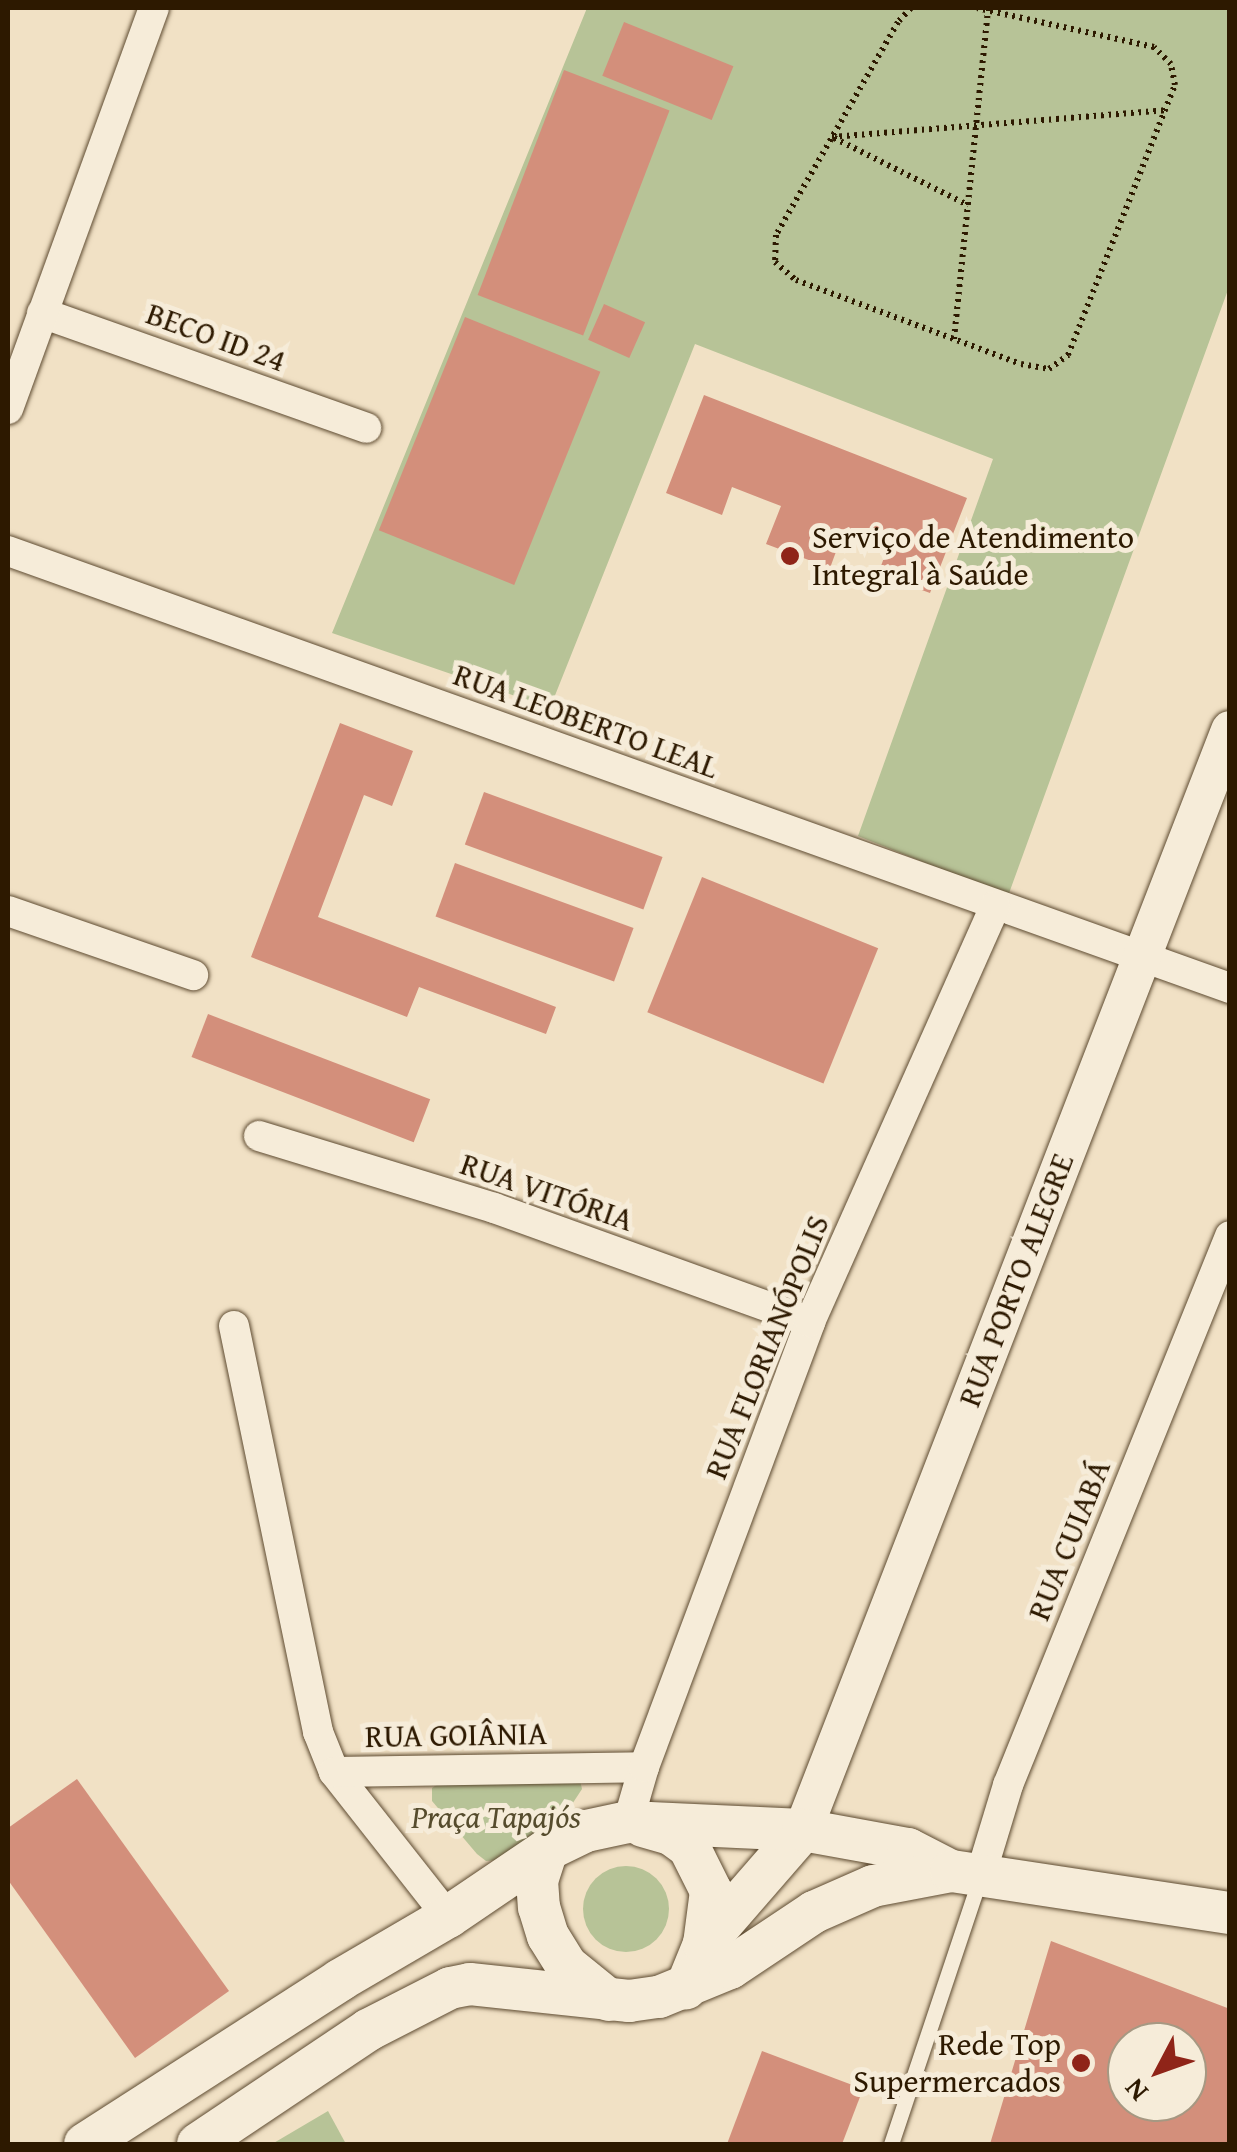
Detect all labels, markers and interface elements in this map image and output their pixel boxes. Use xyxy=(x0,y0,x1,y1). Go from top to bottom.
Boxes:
street label: BECO ID 24 xyxy=(141,294,291,380)
place label: Serviço de Atendimento Integral à Saúde xyxy=(812,519,1134,594)
marker: Serviço de Atendimento Integral à Saúde xyxy=(777,543,803,569)
street label: RUA LEOBERTO LEAL xyxy=(448,655,724,787)
street label: RUA VITÓRIA xyxy=(456,1145,638,1239)
street label: RUA PORTO ALEGRE xyxy=(950,1148,1082,1412)
street label: RUA FLORIANÓPOLIS xyxy=(697,1210,837,1484)
street label: RUA CUIABÁ xyxy=(1019,1454,1119,1626)
street label: RUA GOIÂNIA xyxy=(365,1714,547,1756)
park label: Praça Tapajós xyxy=(411,1798,581,1836)
north arrow xyxy=(1107,2022,1207,2122)
place label: Rede Top Supermercados xyxy=(853,2026,1061,2101)
marker: Rede Top Supermercados xyxy=(1070,2052,1092,2074)
text: N xyxy=(1114,2070,1157,2111)

